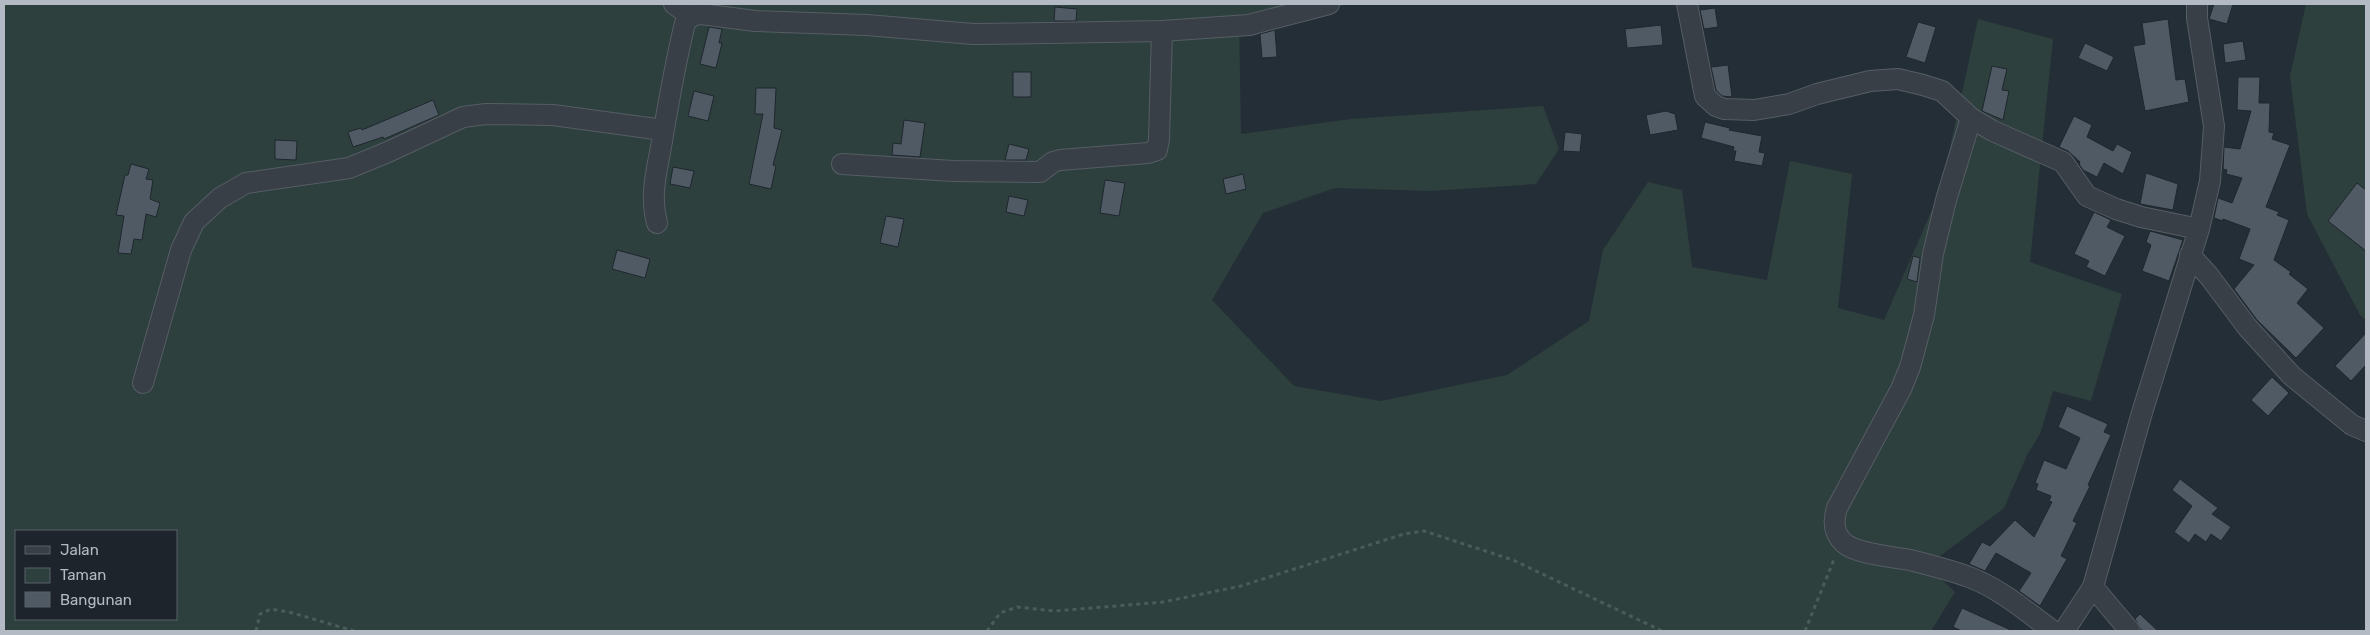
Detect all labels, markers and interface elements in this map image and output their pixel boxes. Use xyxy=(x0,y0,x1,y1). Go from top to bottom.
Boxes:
legend xyxy=(15,530,178,620)
text: Jalan xyxy=(60,541,99,559)
text: Taman xyxy=(60,566,106,584)
text: Bangunan xyxy=(60,591,132,609)

